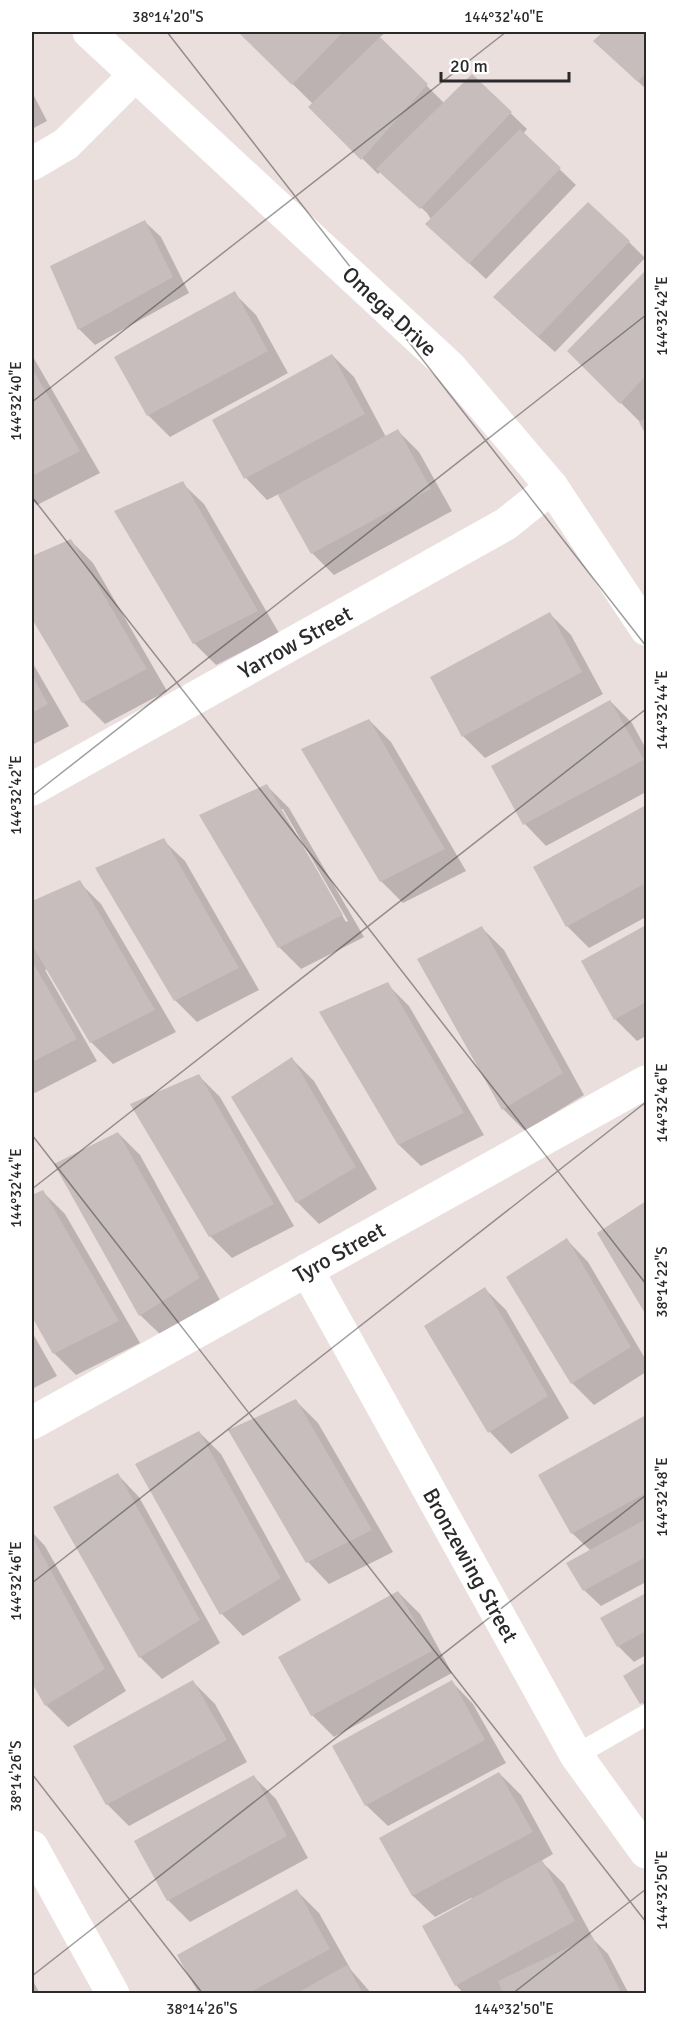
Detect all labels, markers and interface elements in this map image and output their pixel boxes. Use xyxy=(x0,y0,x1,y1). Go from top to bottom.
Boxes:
text: 38°14'20"S xyxy=(132,8,204,26)
text: 144°32'40"E xyxy=(464,8,544,26)
scale bar xyxy=(441,45,568,83)
text: 20 m xyxy=(450,55,488,77)
street label: Omega Drive xyxy=(337,261,443,362)
text: 144°32'42"E xyxy=(653,276,671,356)
text: 144°32'40"E xyxy=(7,361,25,441)
street label: Yarrow Street xyxy=(233,600,357,685)
text: 144°32'44"E xyxy=(653,670,671,750)
text: 144°32'42"E xyxy=(7,755,25,835)
text: 144°32'46"E xyxy=(653,1063,671,1143)
text: 144°32'44"E xyxy=(7,1148,25,1228)
street label: Tyro Street xyxy=(289,1216,390,1289)
text: 38°14'22"S xyxy=(653,1246,671,1318)
text: 144°32'48"E xyxy=(653,1457,671,1537)
street label: Bronzewing Street xyxy=(417,1483,524,1647)
text: 144°32'46"E xyxy=(7,1541,25,1621)
text: 38°14'26"S xyxy=(7,1740,25,1812)
text: 144°32'50"E xyxy=(653,1850,671,1930)
text: 38°14'26"S xyxy=(166,2000,238,2018)
text: 144°32'50"E xyxy=(474,2000,554,2018)

